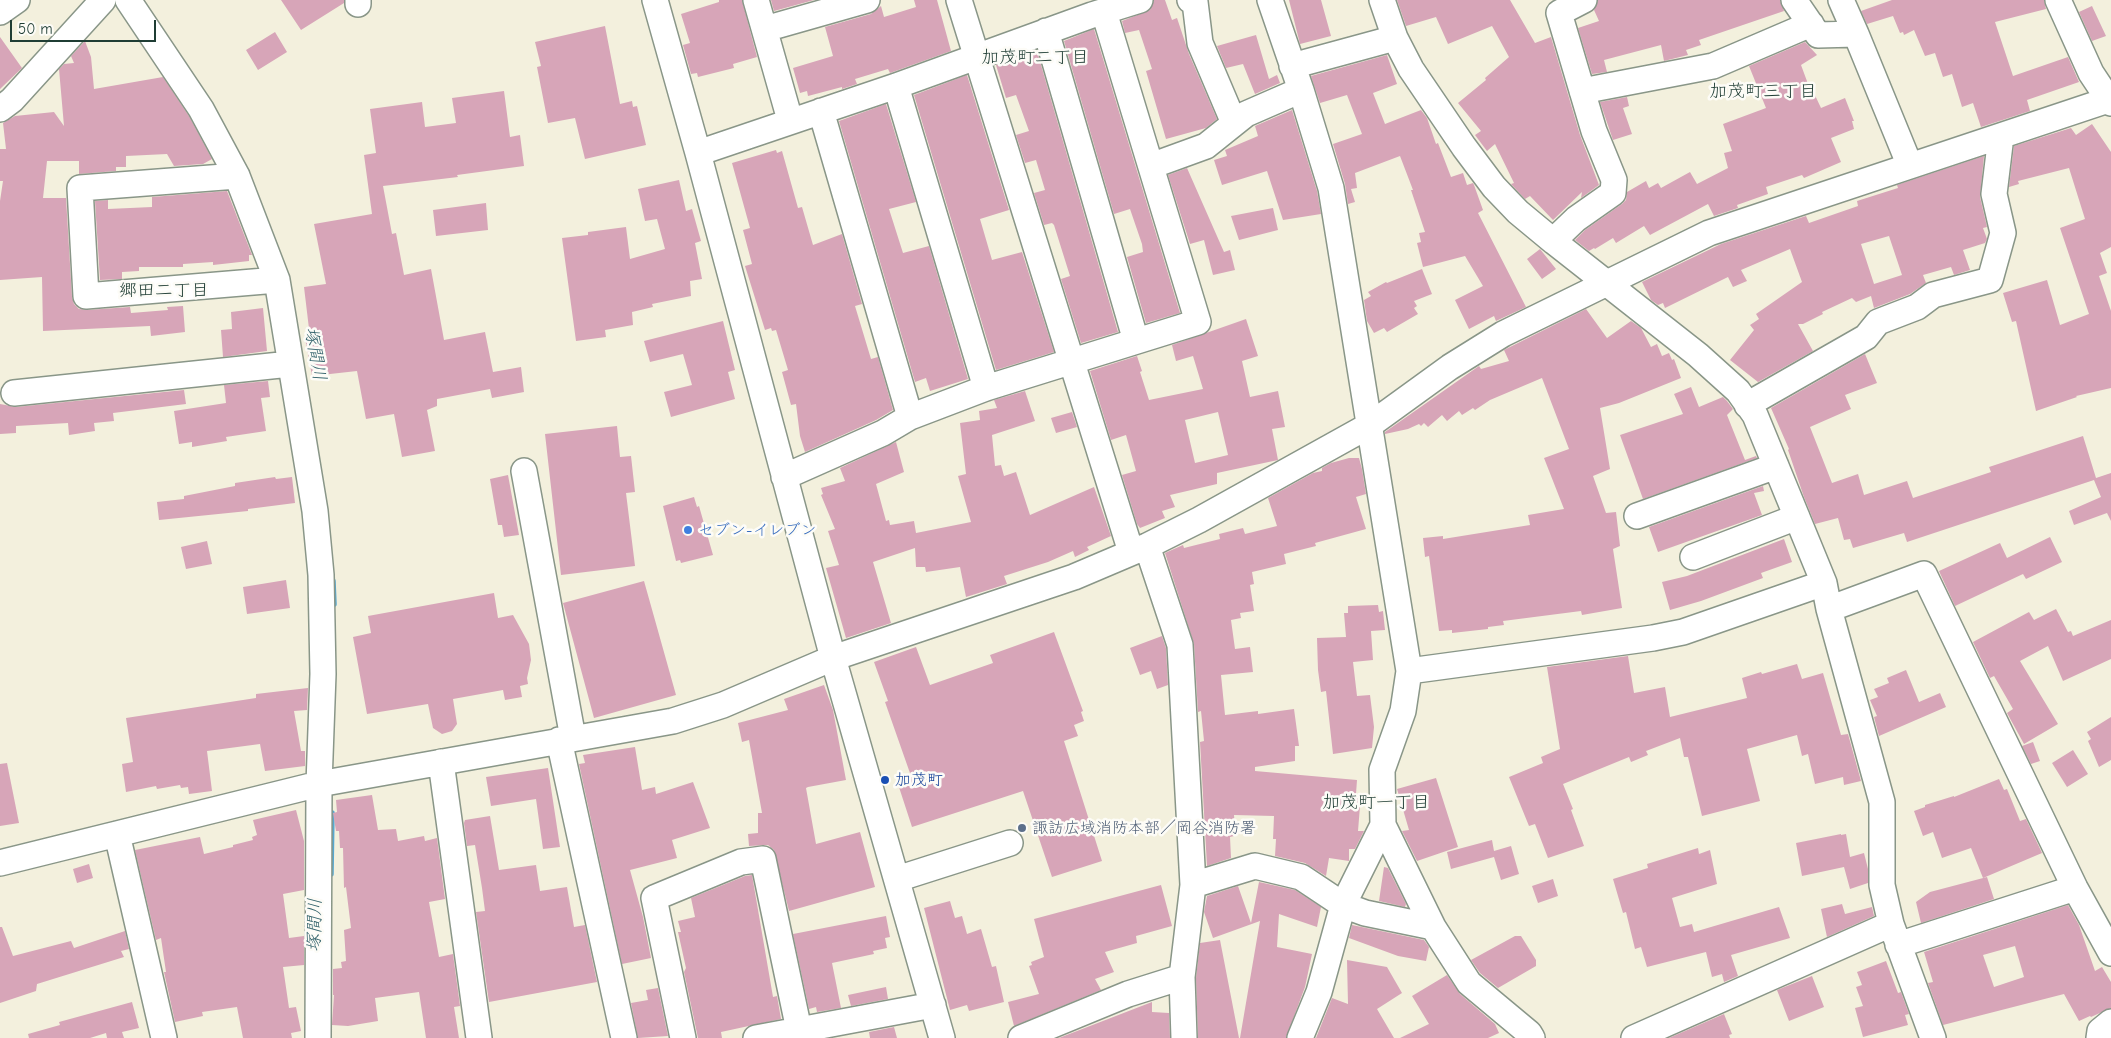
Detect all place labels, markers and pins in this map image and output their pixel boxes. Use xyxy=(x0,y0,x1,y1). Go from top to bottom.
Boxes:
place label: セブン-イレブン xyxy=(698,520,816,540)
marker: セブン-イレブン xyxy=(682,524,694,536)
place label: 加茂町 xyxy=(895,770,943,790)
marker: 加茂町 xyxy=(879,774,891,786)
place label: 諏訪広域消防本部／岡谷消防署 xyxy=(1032,818,1256,838)
marker: 諏訪広域消防本部／岡谷消防署 xyxy=(1016,822,1028,834)

